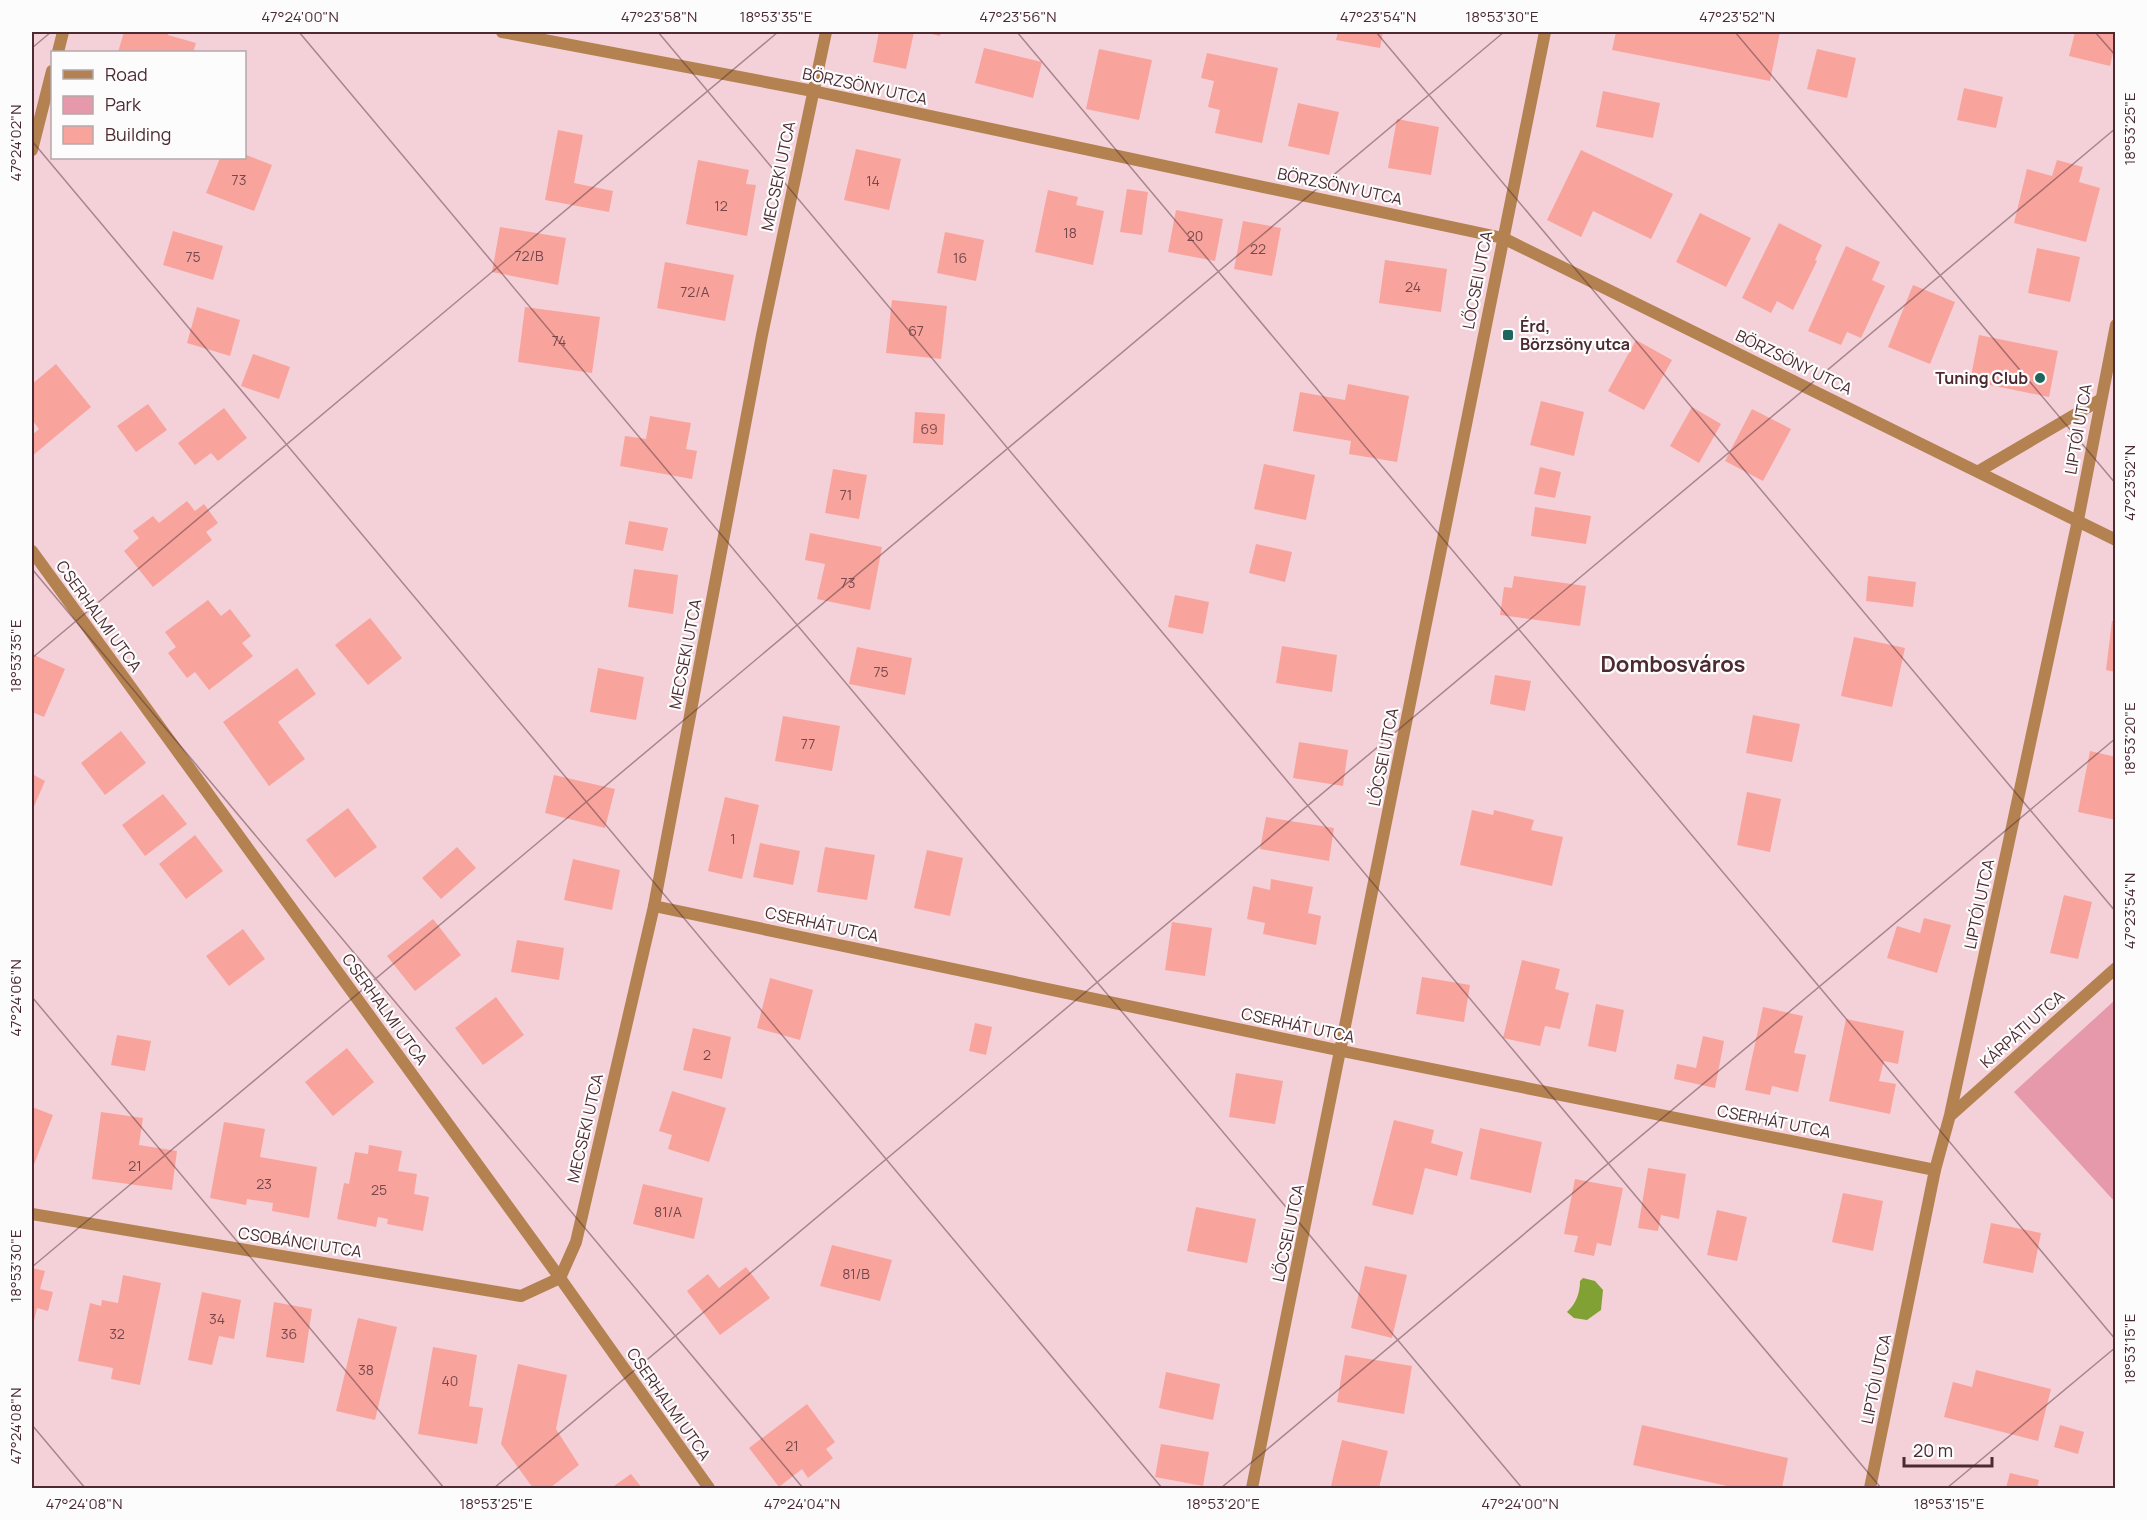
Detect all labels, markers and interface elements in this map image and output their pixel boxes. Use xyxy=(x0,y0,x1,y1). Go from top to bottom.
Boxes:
text: 47°24'00"N xyxy=(261,6,339,27)
text: 47°23'58"N xyxy=(621,6,697,27)
text: 18°53'35"E xyxy=(740,6,812,27)
text: 47°23'56"N xyxy=(979,6,1057,27)
text: 47°23'54"N xyxy=(1340,6,1416,27)
text: 18°53'30"E xyxy=(1465,6,1539,27)
text: 47°23'52"N xyxy=(1699,6,1775,27)
legend xyxy=(51,51,246,159)
text: Road xyxy=(105,62,148,86)
street label: BÖRZSÖNY UTCA xyxy=(801,62,929,110)
text: Park xyxy=(105,92,142,116)
text: 18°53'25"E xyxy=(2119,92,2140,166)
text: 47°24'02"N xyxy=(5,105,26,181)
street label: MECSEKI UTCA xyxy=(756,119,800,233)
text: Building xyxy=(105,122,171,146)
street label: BÖRZSÖNY UTCA xyxy=(1276,162,1404,210)
house number: 73 xyxy=(232,170,246,189)
house number: 14 xyxy=(866,171,880,190)
house number: 12 xyxy=(714,196,728,215)
house number: 18 xyxy=(1063,223,1077,242)
house number: 20 xyxy=(1187,226,1203,245)
street label: LŐCSEI UTCA xyxy=(1457,229,1497,331)
house number: 22 xyxy=(1250,239,1266,258)
house number: 72/B xyxy=(514,246,544,265)
house number: 75 xyxy=(185,247,201,266)
house number: 16 xyxy=(953,248,967,267)
house number: 24 xyxy=(1405,277,1421,296)
house number: 72/A xyxy=(680,282,710,301)
place label: Érd, Börzsöny utca xyxy=(1520,315,1630,355)
house number: 67 xyxy=(908,321,924,340)
street label: BÖRZSÖNY UTCA xyxy=(1732,324,1856,400)
marker: Érd, Börzsöny utca xyxy=(1501,328,1515,342)
house number: 74 xyxy=(552,331,566,350)
place label: Tuning Club xyxy=(1935,367,2028,389)
marker: Tuning Club xyxy=(2033,371,2047,385)
street label: LIPTÓI UTCA xyxy=(2059,382,2097,476)
house number: 69 xyxy=(920,419,938,438)
text: 47°23'52"N xyxy=(2119,445,2140,521)
house number: 71 xyxy=(840,485,852,504)
street label: CSERHALMI UTCA xyxy=(51,556,147,676)
house number: 73 xyxy=(841,573,855,592)
street label: MECSEKI UTCA xyxy=(664,597,706,711)
text: 18°53'35"E xyxy=(5,620,26,692)
district label: Dombosváros xyxy=(1600,649,1746,679)
house number: 75 xyxy=(873,662,889,681)
text: 18°53'20"E xyxy=(2119,702,2140,776)
street label: LŐCSEI UTCA xyxy=(1363,706,1403,808)
house number: 77 xyxy=(801,734,815,753)
house number: 1 xyxy=(730,829,736,848)
street label: LIPTÓI UTCA xyxy=(1959,857,1999,951)
text: 47°23'54"N xyxy=(2119,873,2140,949)
street label: CSERHÁT UTCA xyxy=(763,901,881,947)
street label: CSERHALMI UTCA xyxy=(337,949,433,1069)
text: 47°24'06"N xyxy=(5,959,26,1037)
street label: KÁRPÁTI UTCA xyxy=(1975,985,2069,1073)
street label: CSERHÁT UTCA xyxy=(1239,1002,1357,1048)
house number: 2 xyxy=(703,1045,711,1064)
street label: MECSEKI UTCA xyxy=(562,1071,608,1185)
street label: CSERHÁT UTCA xyxy=(1715,1099,1833,1143)
house number: 21 xyxy=(128,1156,142,1175)
house number: 23 xyxy=(256,1174,272,1193)
house number: 25 xyxy=(371,1180,387,1199)
street label: LŐCSEI UTCA xyxy=(1267,1182,1309,1284)
house number: 81/A xyxy=(654,1202,682,1221)
street label: CSOBÁNCI UTCA xyxy=(237,1221,363,1263)
text: 18°53'30"E xyxy=(5,1229,26,1303)
house number: 81/B xyxy=(842,1264,870,1283)
house number: 34 xyxy=(209,1309,225,1328)
text: 18°53'15"E xyxy=(2119,1314,2140,1384)
house number: 32 xyxy=(109,1324,125,1343)
house number: 36 xyxy=(281,1324,297,1343)
street label: LIPTÓI UTCA xyxy=(1856,1332,1896,1426)
street label: CSERHALMI UTCA xyxy=(622,1343,716,1465)
house number: 38 xyxy=(358,1360,374,1379)
house number: 40 xyxy=(442,1371,458,1390)
text: 47°24'08"N xyxy=(5,1388,26,1464)
scale bar xyxy=(1904,1430,1992,1468)
house number: 21 xyxy=(785,1436,799,1455)
text: 20 m xyxy=(1913,1438,1953,1462)
text: 47°24'08"N xyxy=(46,1493,122,1514)
text: 18°53'25"E xyxy=(459,1493,533,1514)
text: 47°24'04"N xyxy=(764,1493,840,1514)
text: 18°53'20"E xyxy=(1186,1493,1260,1514)
text: 47°24'00"N xyxy=(1481,1493,1559,1514)
text: 18°53'15"E xyxy=(1914,1493,1984,1514)

